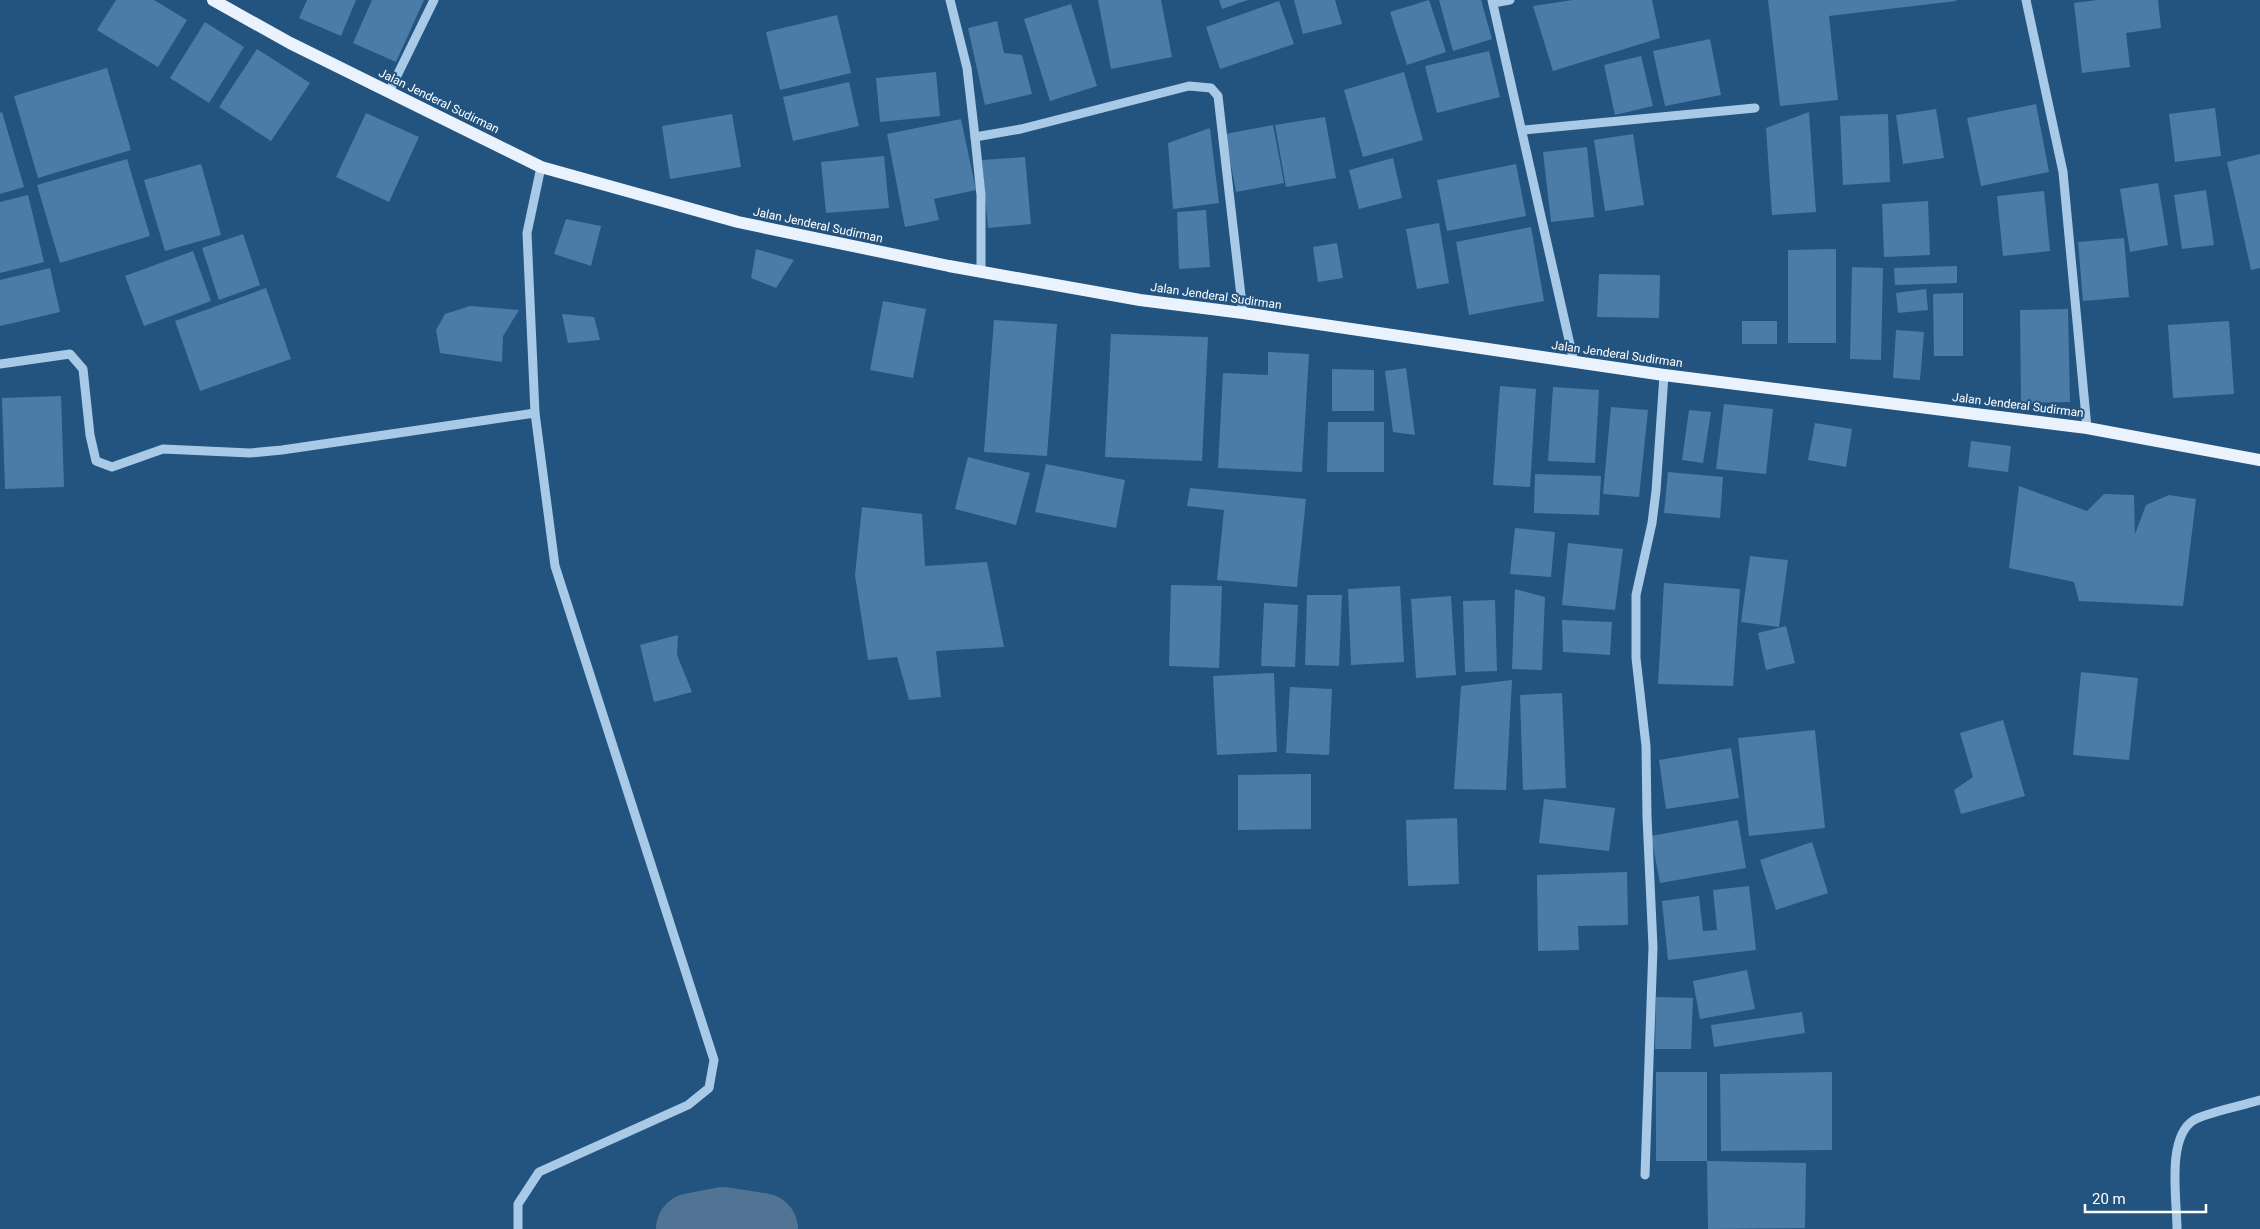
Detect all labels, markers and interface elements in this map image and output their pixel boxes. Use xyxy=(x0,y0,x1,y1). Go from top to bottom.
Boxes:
street label: Jalan Jenderal Sudirman xyxy=(376,66,502,136)
street label: Jalan Jenderal Sudirman xyxy=(752,204,884,246)
street label: Jalan Jenderal Sudirman xyxy=(1149,280,1283,312)
street label: Jalan Jenderal Sudirman xyxy=(1550,338,1684,370)
street label: Jalan Jenderal Sudirman xyxy=(1951,390,2085,420)
scale bar xyxy=(2085,1182,2206,1214)
text: 20 m xyxy=(2092,1190,2126,1208)

